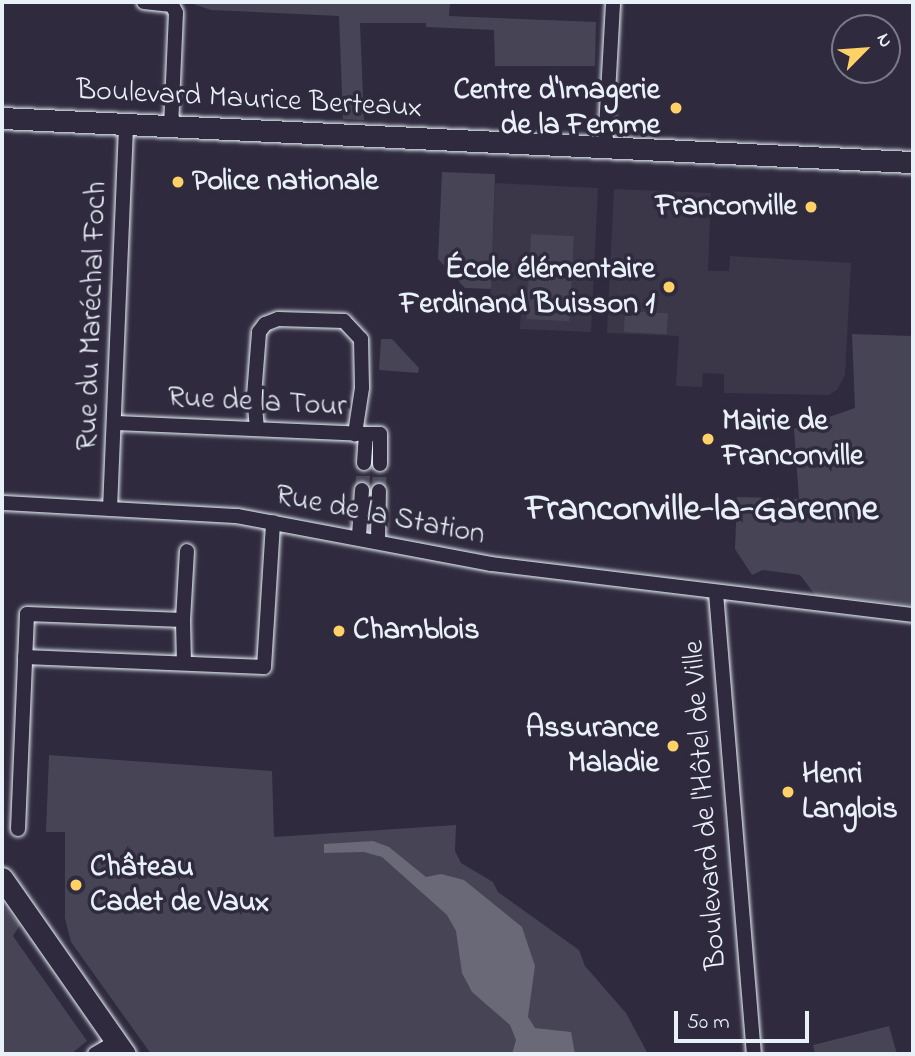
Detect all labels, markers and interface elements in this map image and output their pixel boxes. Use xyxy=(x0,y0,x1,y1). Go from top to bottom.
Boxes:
north arrow xyxy=(831,14,901,84)
text: N xyxy=(869,29,899,52)
street label: Boulevard Maurice Berteaux xyxy=(75,73,423,127)
place label: Centre d'Imagerie de la Femme xyxy=(453,73,660,144)
marker: Centre d'Imagerie de la Femme xyxy=(666,98,686,118)
place label: Police nationale xyxy=(192,164,379,200)
marker: Police nationale xyxy=(170,174,186,190)
street label: Rue du Maréchal Foch xyxy=(70,181,116,451)
place label: Franconville xyxy=(655,189,797,225)
marker: Franconville xyxy=(803,199,819,215)
place label: École élémentaire Ferdinand Buisson 1 xyxy=(400,252,655,322)
marker: École élémentaire Ferdinand Buisson 1 xyxy=(661,279,677,295)
street label: Rue de la Tour xyxy=(167,380,347,426)
place label: Mairie de Franconville xyxy=(722,404,864,474)
marker: Mairie de Franconville xyxy=(700,431,716,447)
street label: Rue de la Station xyxy=(272,478,488,554)
district label: Franconville-la-Garenne xyxy=(526,488,878,532)
place label: Chamblois xyxy=(353,613,479,649)
marker: Chamblois xyxy=(331,623,347,639)
street label: Boulevard de l'Hôtel de Ville xyxy=(677,639,735,971)
place label: Assurance Maladie xyxy=(526,711,659,782)
marker: Assurance Maladie xyxy=(665,738,681,754)
place label: Henri Langlois xyxy=(802,757,898,828)
marker: Henri Langlois xyxy=(780,784,796,800)
place label: Château Cadet de Vaux xyxy=(90,850,269,920)
marker: Château Cadet de Vaux xyxy=(68,877,84,893)
scale bar xyxy=(677,996,812,1040)
text: 50 m xyxy=(687,1008,730,1038)

